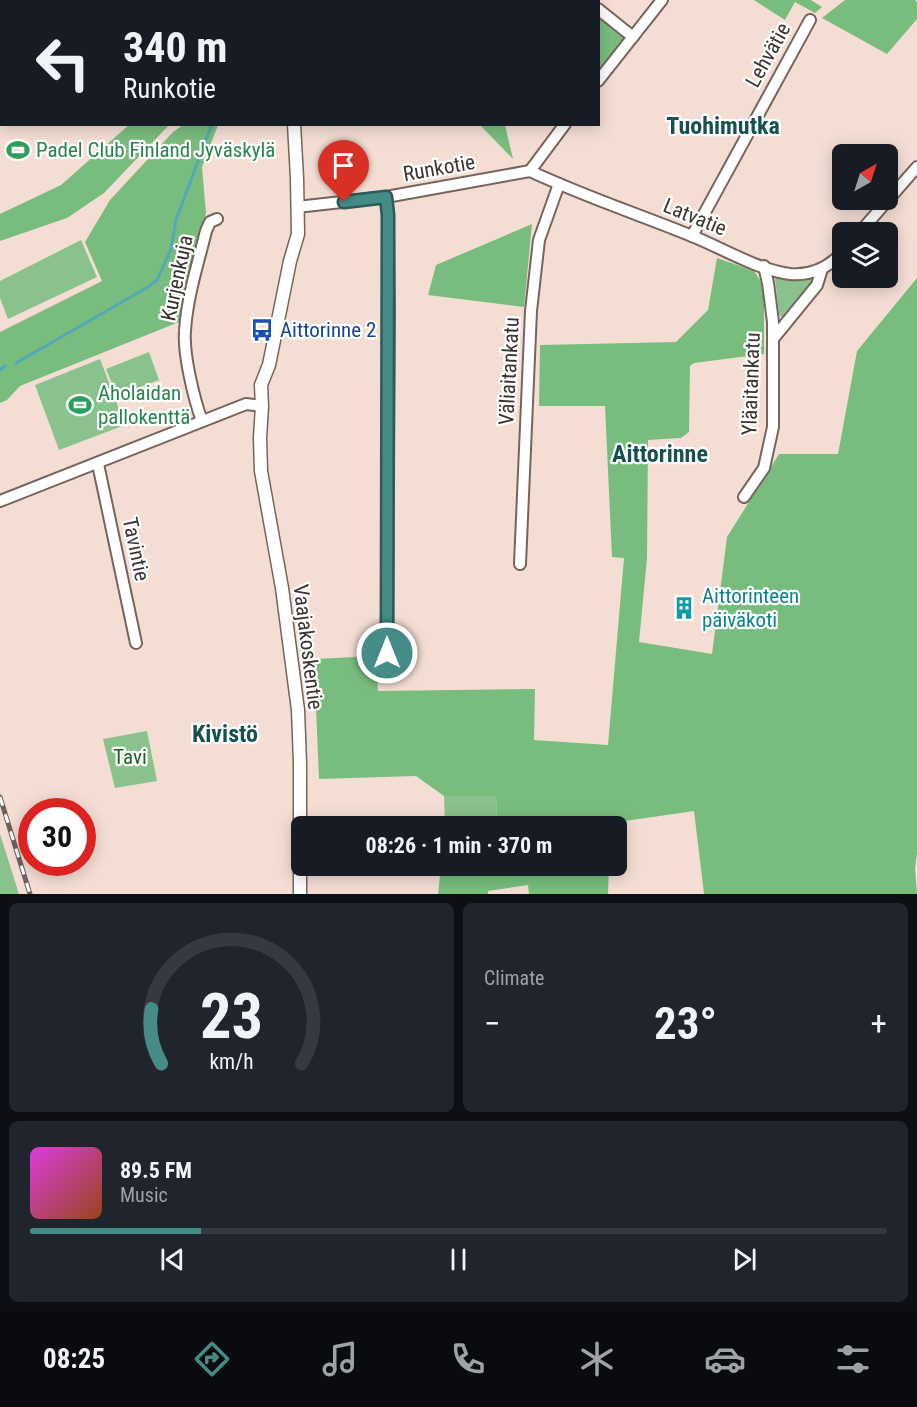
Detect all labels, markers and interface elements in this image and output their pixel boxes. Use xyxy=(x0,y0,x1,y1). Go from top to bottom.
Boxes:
street label: Lehvätie xyxy=(741,19,795,91)
text: 340 m xyxy=(123,23,228,72)
icon: left xyxy=(24,24,102,102)
text: Runkotie xyxy=(123,73,216,105)
district label: Tuohimutka xyxy=(666,112,780,140)
sports icon: Padel Club Finland Jyväskylä xyxy=(5,137,31,163)
place label: Padel Club Finland Jyväskylä xyxy=(36,138,275,162)
pin xyxy=(318,140,369,202)
north arrow xyxy=(832,144,898,210)
map controls xyxy=(832,144,898,288)
icon: arrive xyxy=(327,149,360,182)
street label: Runkotie xyxy=(401,150,477,186)
street label: Latvatie xyxy=(660,194,730,241)
button: layers xyxy=(832,222,898,288)
street label: Kurjenkuja xyxy=(156,233,198,323)
street label: Väliaitankatu xyxy=(494,316,524,426)
bus stop icon: Aittorinne 2 xyxy=(249,317,275,343)
place label: Aittorinne 2 xyxy=(280,318,376,342)
street label: Yläaitankatu xyxy=(737,332,765,436)
place label: Aholaidan pallokenttä xyxy=(98,381,190,429)
sports icon: Aholaidan pallokenttä xyxy=(67,392,93,418)
district label: Aittorinne xyxy=(612,440,708,468)
street label: Tavintie xyxy=(118,515,154,583)
street label: Vaajakoskentie xyxy=(288,583,328,711)
place label: Aittorinteen päiväkoti xyxy=(702,584,799,632)
building icon: Aittorinteen päiväkoti xyxy=(671,595,697,621)
position arrow xyxy=(355,621,419,685)
district label: Kivistö xyxy=(192,720,258,748)
park label: Tavi xyxy=(113,745,147,769)
speed limit sign: 30 xyxy=(18,798,96,876)
text: 08:26 · 1 min · 370 m xyxy=(366,833,552,858)
text: Climate xyxy=(484,966,544,990)
text: 23 xyxy=(200,980,263,1053)
text: 23° xyxy=(654,997,717,1050)
text: − xyxy=(484,1004,501,1043)
text: + xyxy=(871,1004,887,1043)
text: km/h xyxy=(209,1050,254,1075)
text: 89.5 FM xyxy=(120,1158,192,1183)
text: Music xyxy=(120,1183,168,1207)
icon: previous xyxy=(156,1243,189,1276)
icon: pause xyxy=(442,1243,475,1276)
icon: next xyxy=(728,1243,761,1276)
icon: directions xyxy=(191,1338,233,1380)
icon: music xyxy=(319,1338,361,1380)
icon: phone xyxy=(447,1338,489,1380)
icon: climate xyxy=(576,1338,618,1380)
icon: car xyxy=(704,1338,746,1380)
icon: filters xyxy=(832,1338,874,1380)
text: 08:25 xyxy=(43,1343,105,1375)

